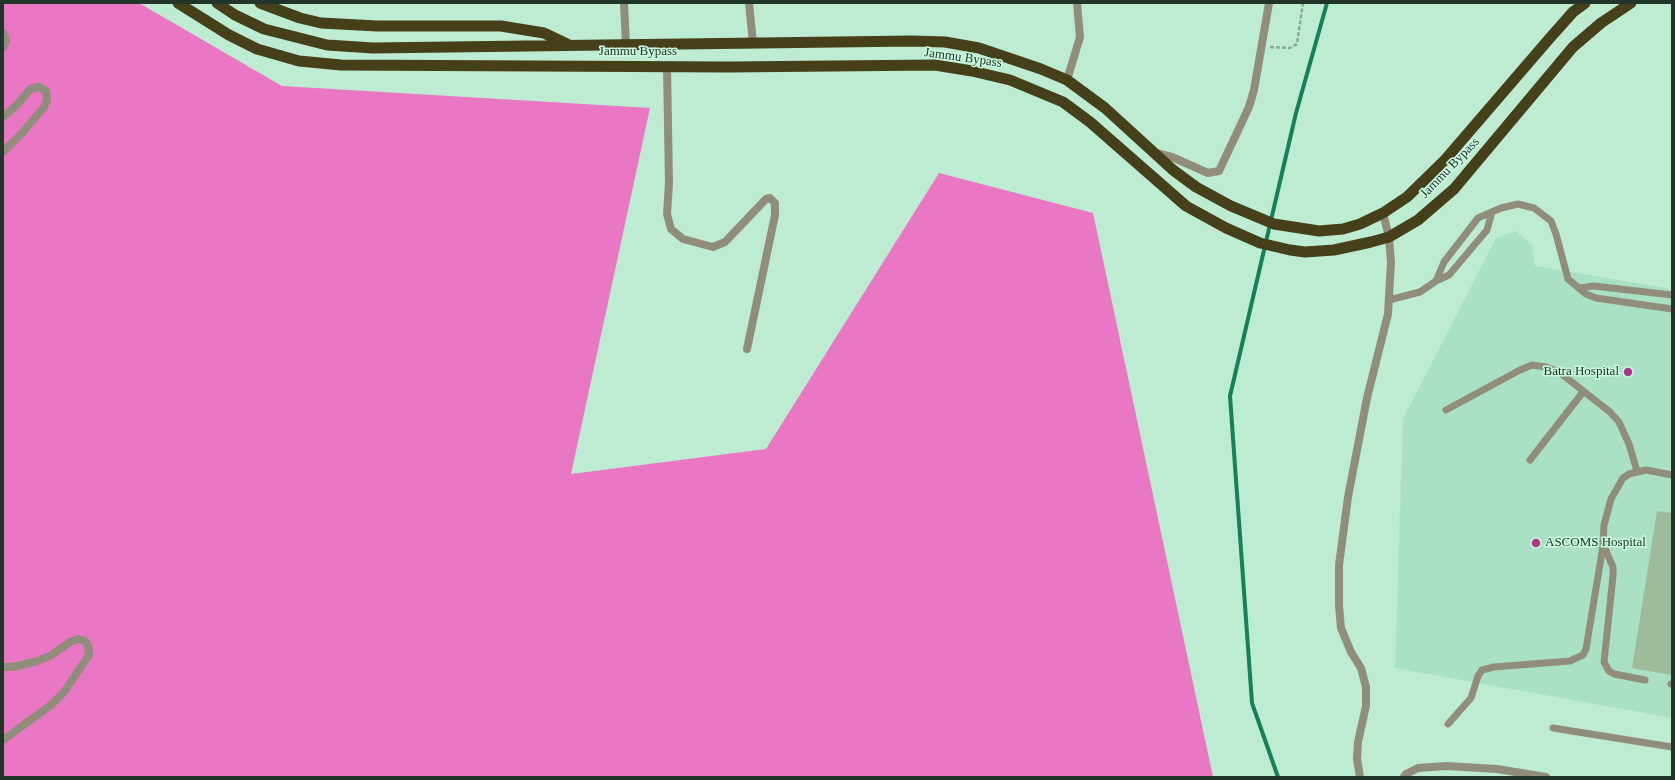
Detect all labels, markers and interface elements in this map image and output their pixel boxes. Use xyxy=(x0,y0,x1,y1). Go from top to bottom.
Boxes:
street label: Jammu Bypass xyxy=(599,44,677,60)
street label: Jammu Bypass xyxy=(923,45,1003,71)
street label: Jammu Bypass xyxy=(1417,134,1483,202)
place label: Batra Hospital xyxy=(1544,364,1619,380)
marker: Batra Hospital xyxy=(1622,366,1634,378)
place label: ASCOMS Hospital xyxy=(1545,535,1646,551)
marker: ASCOMS Hospital xyxy=(1530,537,1542,549)

